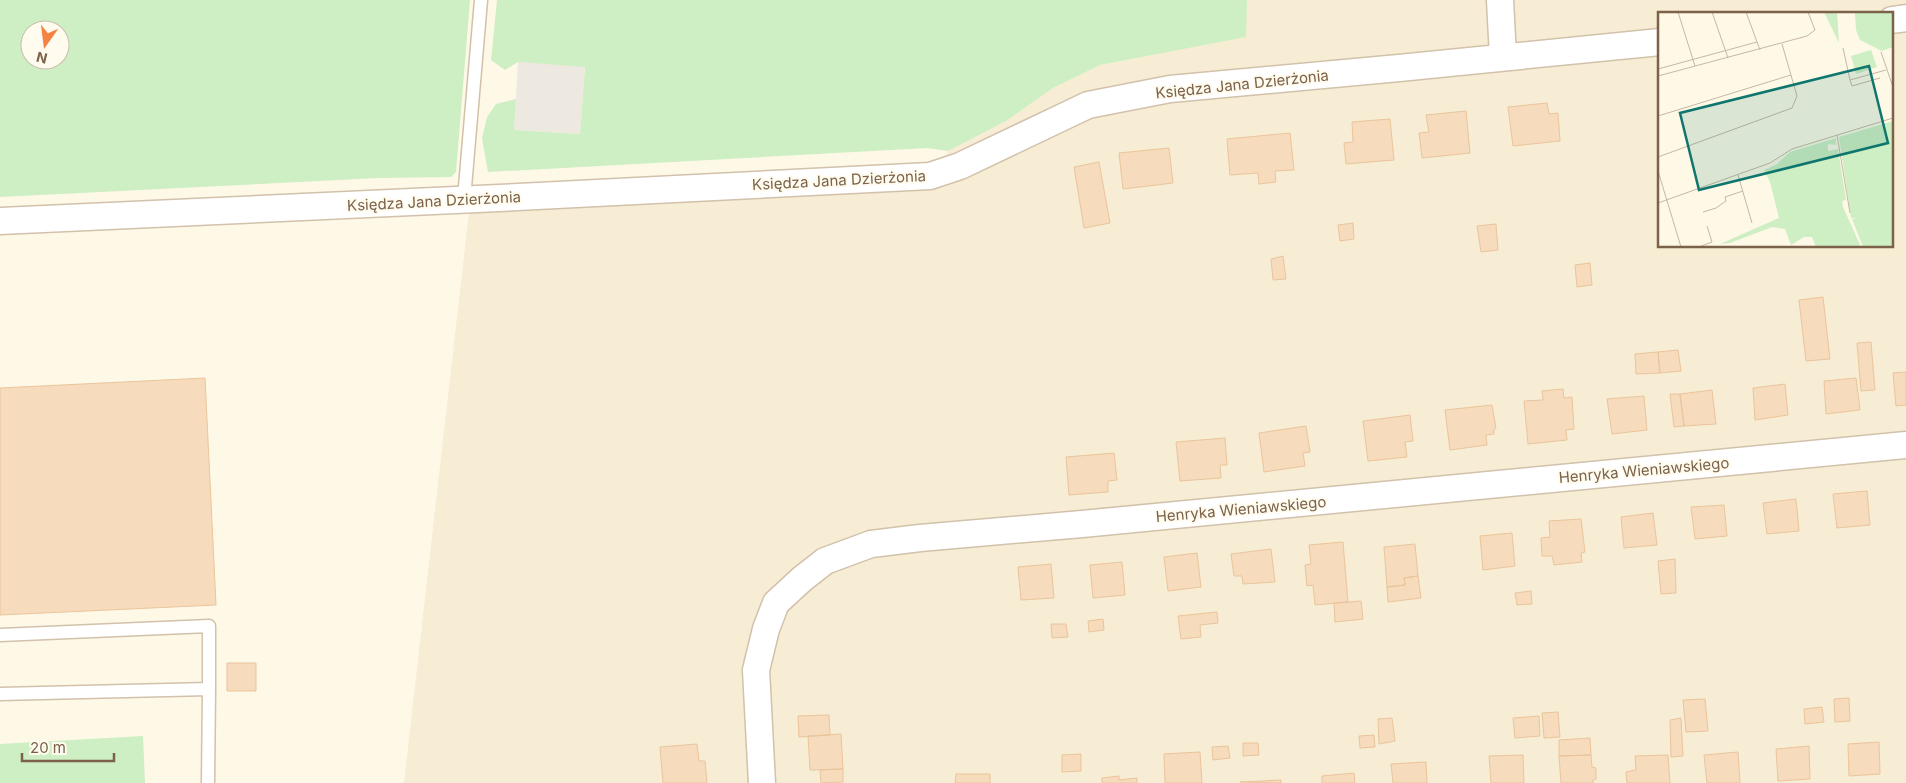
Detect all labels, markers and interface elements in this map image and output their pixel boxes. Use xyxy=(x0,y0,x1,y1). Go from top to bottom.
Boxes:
inset map xyxy=(1658,12,1894,248)
north arrow xyxy=(20,20,70,70)
text: N xyxy=(35,49,49,68)
street label: Księdza Jana Dzierżonia xyxy=(1154,65,1330,103)
street label: Księdza Jana Dzierżonia xyxy=(752,166,926,194)
street label: Księdza Jana Dzierżonia xyxy=(347,187,521,215)
street label: Henryka Wieniawskiego xyxy=(1558,453,1730,487)
street label: Henryka Wieniawskiego xyxy=(1155,492,1327,526)
scale bar xyxy=(22,730,115,762)
text: 20 m xyxy=(30,738,66,757)

